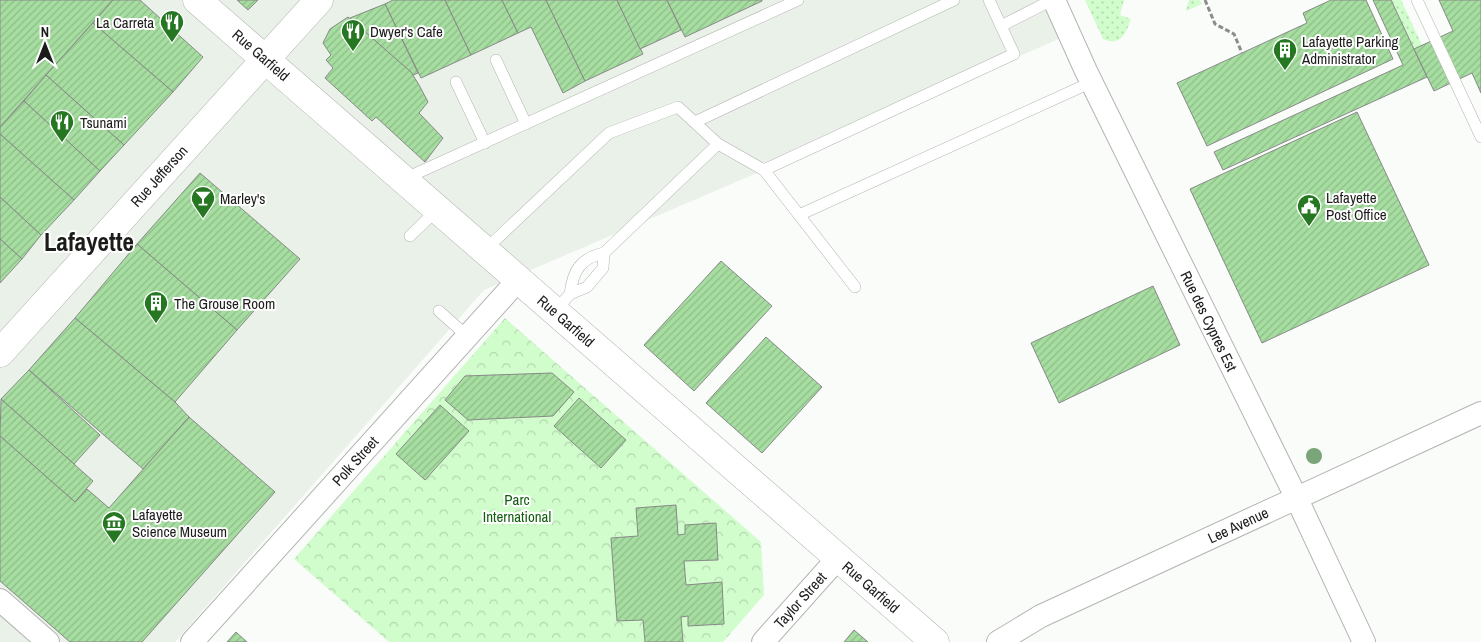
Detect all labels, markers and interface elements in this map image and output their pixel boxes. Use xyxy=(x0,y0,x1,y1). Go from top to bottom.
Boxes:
restaurant icon: La Carreta xyxy=(159,9,185,43)
place label: La Carreta xyxy=(96,12,154,33)
restaurant icon: Dwyer's Cafe xyxy=(340,18,366,52)
north arrow xyxy=(20,20,70,70)
place label: Dwyer's Cafe xyxy=(370,21,443,42)
text: N xyxy=(41,23,49,41)
street label: Rue Garfield xyxy=(228,24,294,86)
place label: Lafayette Parking Administrator xyxy=(1301,31,1399,69)
building icon: Lafayette Parking Administrator xyxy=(1272,37,1298,71)
restaurant icon: Tsunami xyxy=(49,109,75,143)
place label: Tsunami xyxy=(80,112,127,133)
street label: Rue Jefferson xyxy=(126,141,192,211)
bar icon: Marley's xyxy=(190,185,216,219)
place label: Lafayette Post Office xyxy=(1326,187,1387,225)
place label: Marley's xyxy=(220,188,265,209)
public building icon: Lafayette Post Office xyxy=(1296,193,1322,227)
district label: Lafayette xyxy=(44,225,134,259)
street label: Rue des Cypres Est xyxy=(1176,267,1243,375)
building icon: The Grouse Room xyxy=(143,290,169,324)
street label: Rue Garfield xyxy=(533,290,599,352)
place label: The Grouse Room xyxy=(174,293,275,314)
street label: Polk Street xyxy=(327,431,383,490)
park label: Parc International xyxy=(483,489,551,527)
street label: Lee Avenue xyxy=(1204,502,1272,548)
place label: Lafayette Science Museum xyxy=(132,504,227,542)
museum icon: Lafayette Science Museum xyxy=(101,510,127,544)
street label: Rue Garfield xyxy=(838,556,904,618)
street label: Taylor Street xyxy=(769,567,831,633)

